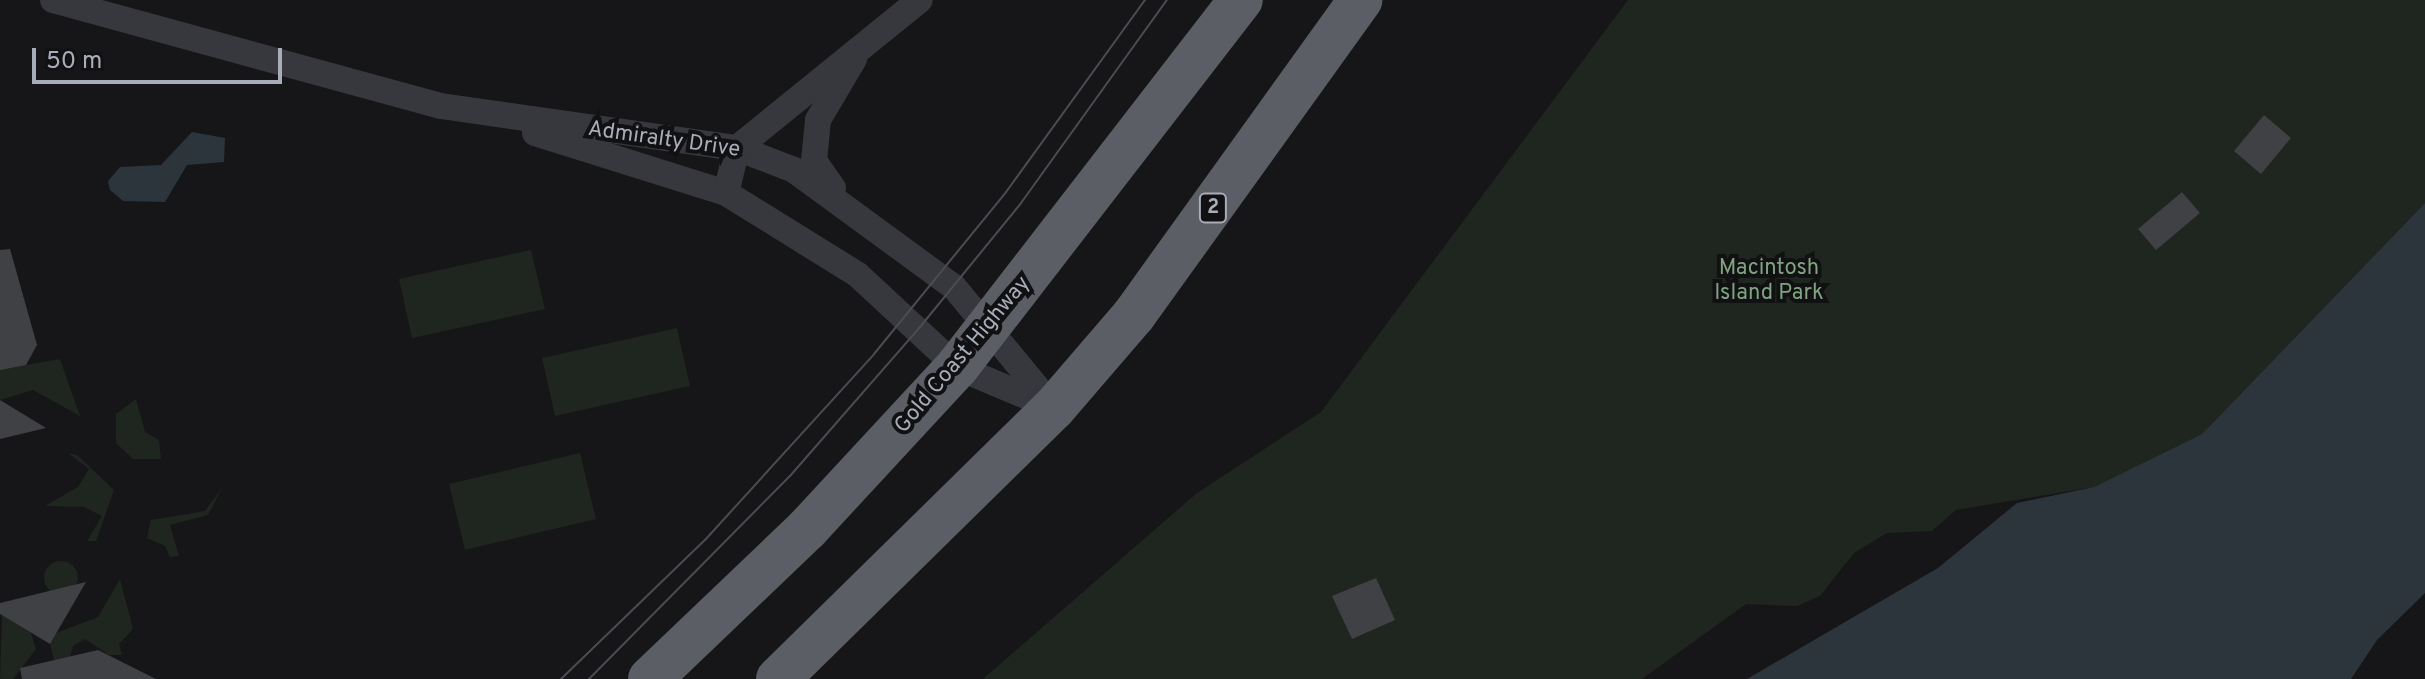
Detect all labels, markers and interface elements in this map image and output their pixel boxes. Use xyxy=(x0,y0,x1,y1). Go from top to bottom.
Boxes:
scale bar xyxy=(36,32,286,82)
text: 50 m xyxy=(46,47,102,77)
street label: Admiralty Drive xyxy=(586,116,742,164)
road number: 2 xyxy=(1197,192,1229,224)
park label: Macintosh Island Park xyxy=(1714,255,1824,306)
street label: Gold Coast Highway xyxy=(890,271,1036,439)

